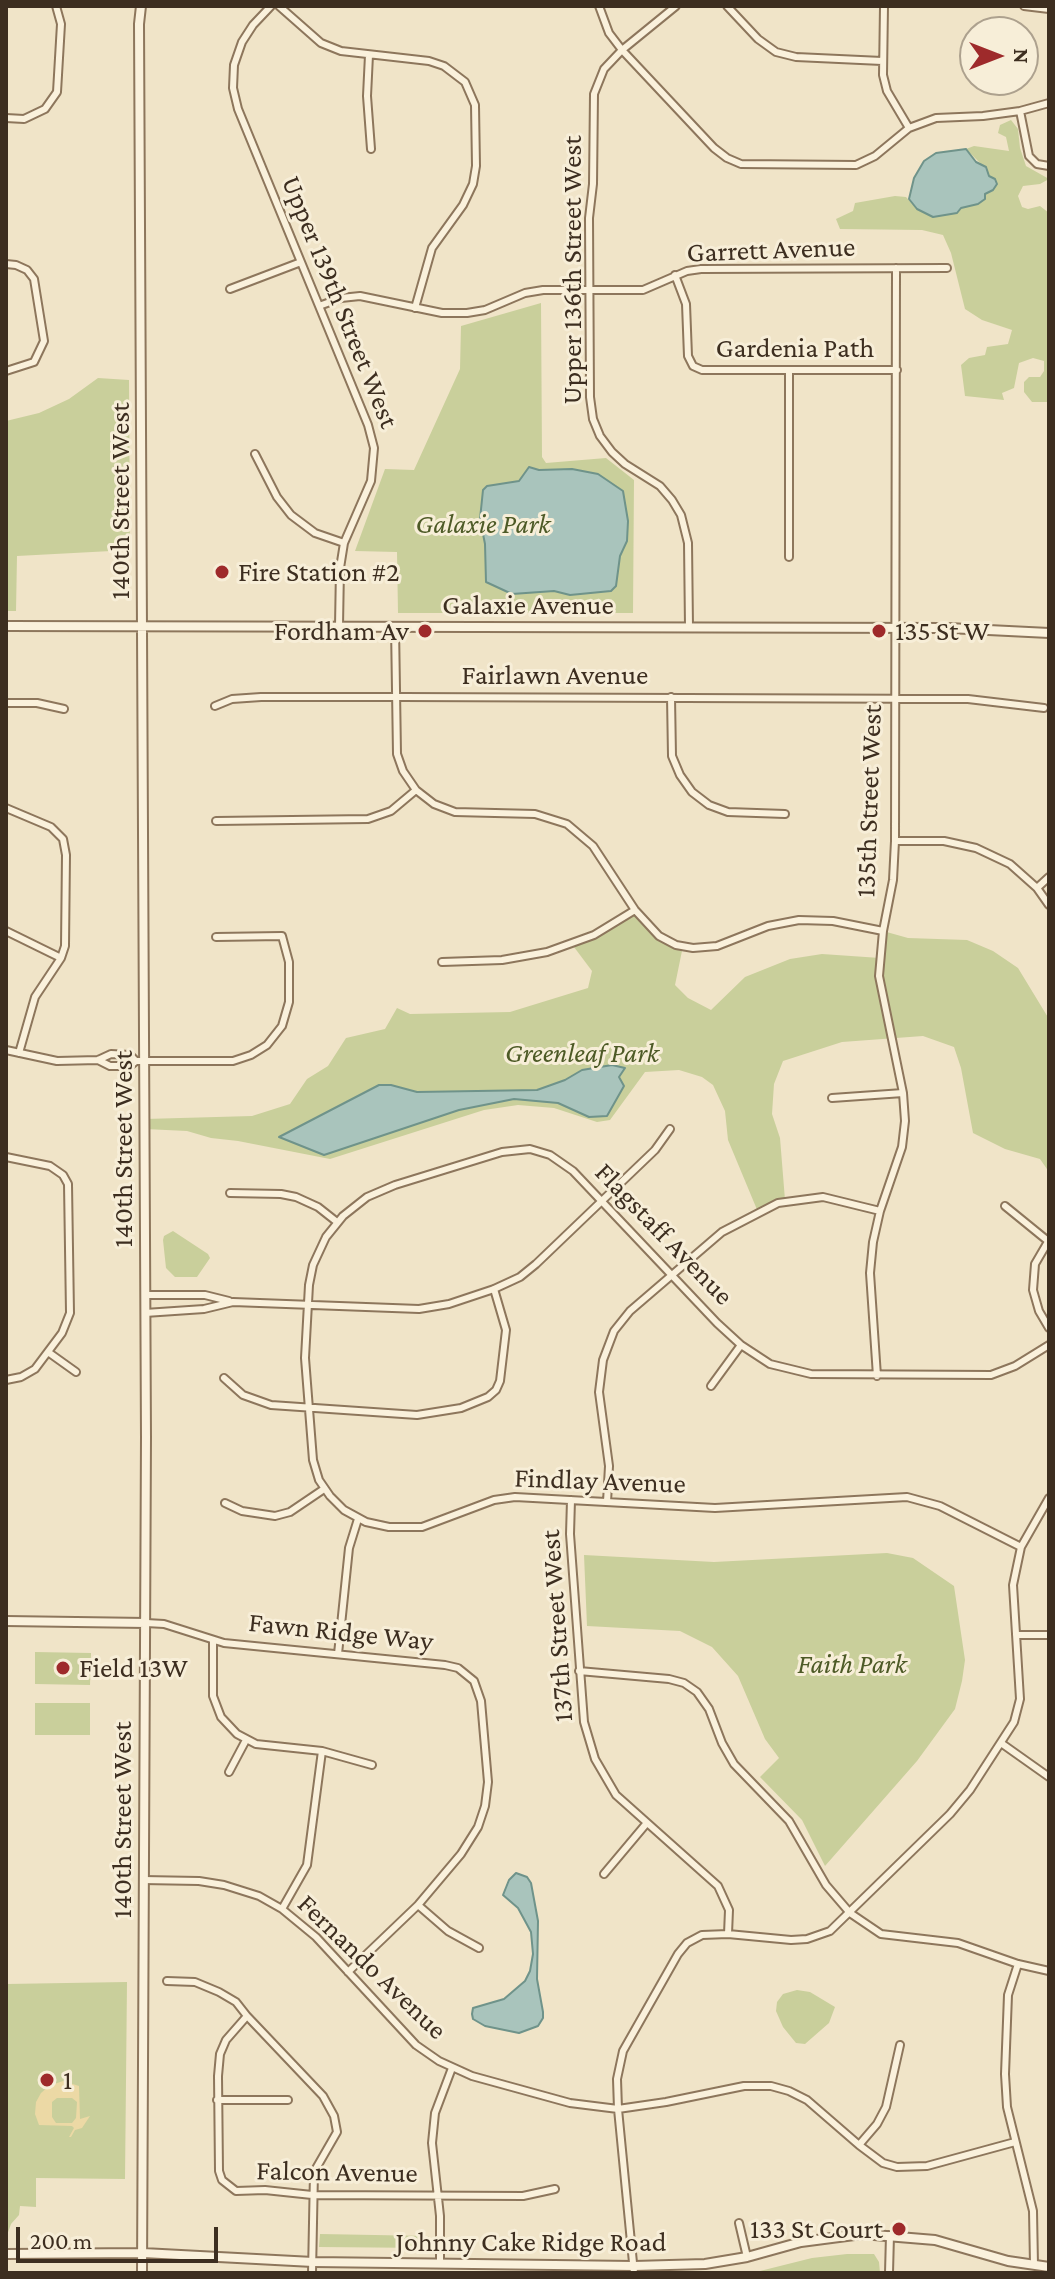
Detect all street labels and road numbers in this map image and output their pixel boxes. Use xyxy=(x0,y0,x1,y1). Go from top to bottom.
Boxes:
street label: Upper 136th Street West xyxy=(555,135,589,405)
street label: Upper 139th Street West xyxy=(274,171,406,433)
street label: Garrett Avenue xyxy=(686,230,856,270)
street label: Gardenia Path xyxy=(716,331,874,365)
street label: 140th Street West xyxy=(103,403,137,599)
street label: Galaxie Avenue xyxy=(442,588,614,622)
street label: Fairlawn Avenue xyxy=(462,658,648,692)
street label: 135th Street West xyxy=(849,704,889,898)
street label: 140th Street West xyxy=(106,1051,140,1247)
street label: Flagstaff Avenue xyxy=(588,1156,740,1312)
street label: Findlay Avenue xyxy=(514,1461,686,1501)
street label: 137th Street West xyxy=(534,1529,580,1723)
street label: Fawn Ridge Way xyxy=(247,1606,435,1658)
street label: 140th Street West xyxy=(105,1722,139,1918)
street label: Fernando Avenue xyxy=(290,1887,454,2047)
street label: Falcon Avenue xyxy=(256,2154,418,2190)
street label: Johnny Cake Ridge Road xyxy=(396,2225,666,2259)

